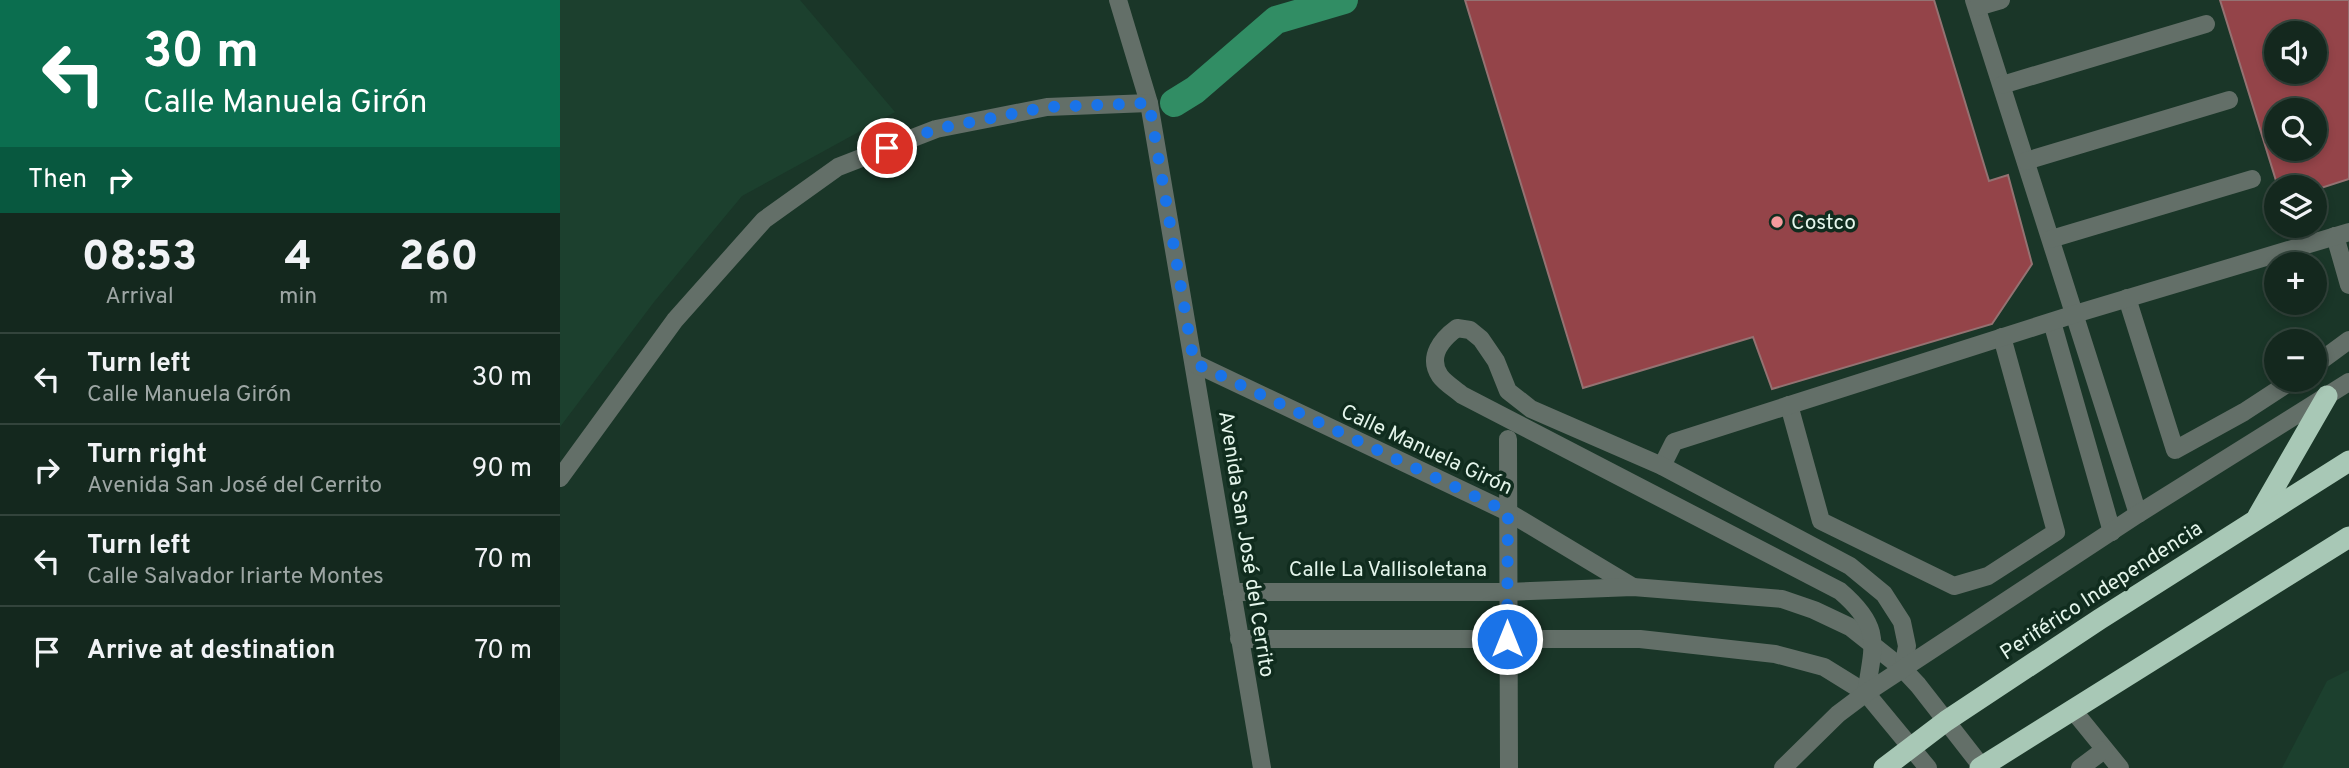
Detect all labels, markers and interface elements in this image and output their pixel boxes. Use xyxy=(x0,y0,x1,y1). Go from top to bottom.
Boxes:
map controls xyxy=(2264,21,2327,392)
button: sound xyxy=(2264,21,2327,84)
text: 30 m xyxy=(143,23,259,85)
icon: left xyxy=(28,28,119,119)
text: Calle Manuela Girón xyxy=(143,84,428,124)
button: search xyxy=(2264,98,2327,161)
pin xyxy=(857,118,917,178)
icon: arrive xyxy=(868,129,906,167)
icon: right xyxy=(101,161,139,199)
text: Then xyxy=(28,164,87,197)
button: layers xyxy=(2264,175,2327,238)
place label: Costco xyxy=(1791,210,1856,237)
marker: Costco xyxy=(1769,214,1785,230)
text: 08:53 xyxy=(82,232,197,285)
text: 4 xyxy=(284,232,312,285)
text: 260 xyxy=(399,232,478,285)
button: + xyxy=(2264,252,2327,315)
text: Arrival xyxy=(105,283,174,312)
text: min xyxy=(279,283,317,312)
text: m xyxy=(429,283,448,312)
button: − xyxy=(2264,329,2327,392)
text: Turn left xyxy=(87,348,191,381)
icon: left xyxy=(28,360,66,398)
text: 30 m xyxy=(472,362,532,395)
text: Calle Manuela Girón xyxy=(87,381,292,410)
street label: Calle Manuela Girón xyxy=(1336,399,1517,502)
street label: Avenida San José del Cerrito xyxy=(1211,409,1280,679)
text: Turn right xyxy=(87,439,207,472)
icon: right xyxy=(28,451,66,489)
text: 90 m xyxy=(472,453,532,486)
text: Avenida San José del Cerrito xyxy=(87,472,382,501)
street label: Periférico Independencia xyxy=(1995,516,2208,667)
text: Turn left xyxy=(87,530,191,563)
icon: left xyxy=(28,542,66,580)
text: 70 m xyxy=(474,544,532,577)
street label: Calle La Vallisoletana xyxy=(1289,557,1487,584)
text: Calle Salvador Iriarte Montes xyxy=(87,563,384,592)
position arrow xyxy=(1470,602,1544,676)
icon: arrive xyxy=(28,633,66,671)
text: Arrive at destination xyxy=(87,635,335,668)
text: 70 m xyxy=(474,635,532,668)

